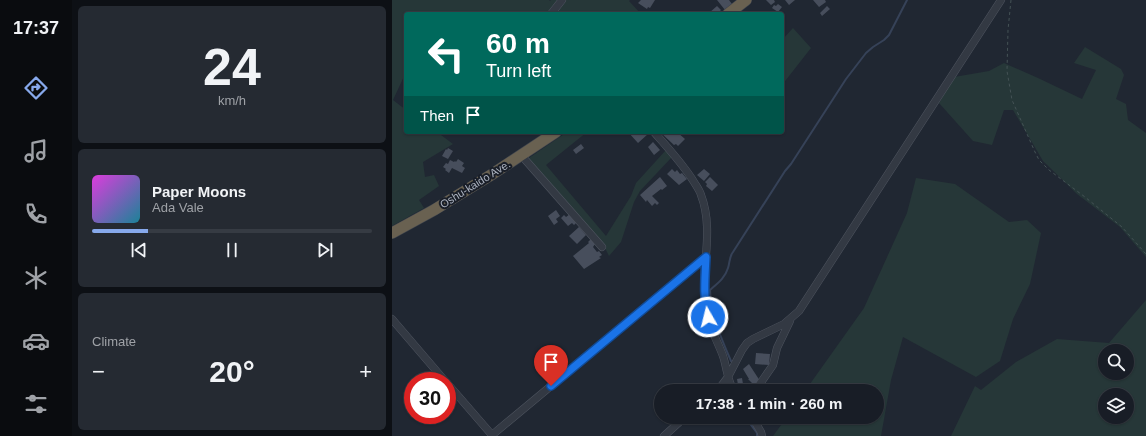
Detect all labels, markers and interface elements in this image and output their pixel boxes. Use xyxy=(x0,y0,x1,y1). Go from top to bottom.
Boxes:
text: 17:37 xyxy=(13,18,59,38)
icon: left xyxy=(420,28,472,80)
text: 60 m xyxy=(486,28,550,59)
text: 24 xyxy=(203,38,261,96)
text: Turn left xyxy=(486,61,551,81)
icon: directions xyxy=(22,74,50,102)
text: km/h xyxy=(218,93,246,108)
icon: arrive xyxy=(462,104,484,126)
text: Then xyxy=(420,107,454,124)
icon: music xyxy=(22,137,50,165)
street label: Oshu-kaido Ave. xyxy=(438,158,512,210)
text: Paper Moons xyxy=(152,183,246,200)
icon: phone xyxy=(22,200,50,228)
text: Ada Vale xyxy=(152,200,204,215)
icon: previous xyxy=(128,239,150,261)
icon: pause xyxy=(221,239,243,261)
icon: next xyxy=(314,239,336,261)
icon: climate xyxy=(22,264,50,292)
position arrow xyxy=(687,296,729,338)
icon: car xyxy=(22,327,50,355)
text: Climate xyxy=(92,334,136,349)
map controls xyxy=(1098,344,1134,424)
button: search xyxy=(1098,344,1134,380)
pin xyxy=(534,345,568,386)
icon: arrive xyxy=(540,351,562,373)
text: 20° xyxy=(209,355,255,388)
text: − xyxy=(92,359,105,384)
text: + xyxy=(359,359,372,384)
speed limit sign: 30 xyxy=(404,372,456,424)
button: layers xyxy=(1098,388,1134,424)
icon: filters xyxy=(22,390,50,418)
text: 17:38 · 1 min · 260 m xyxy=(696,395,842,412)

